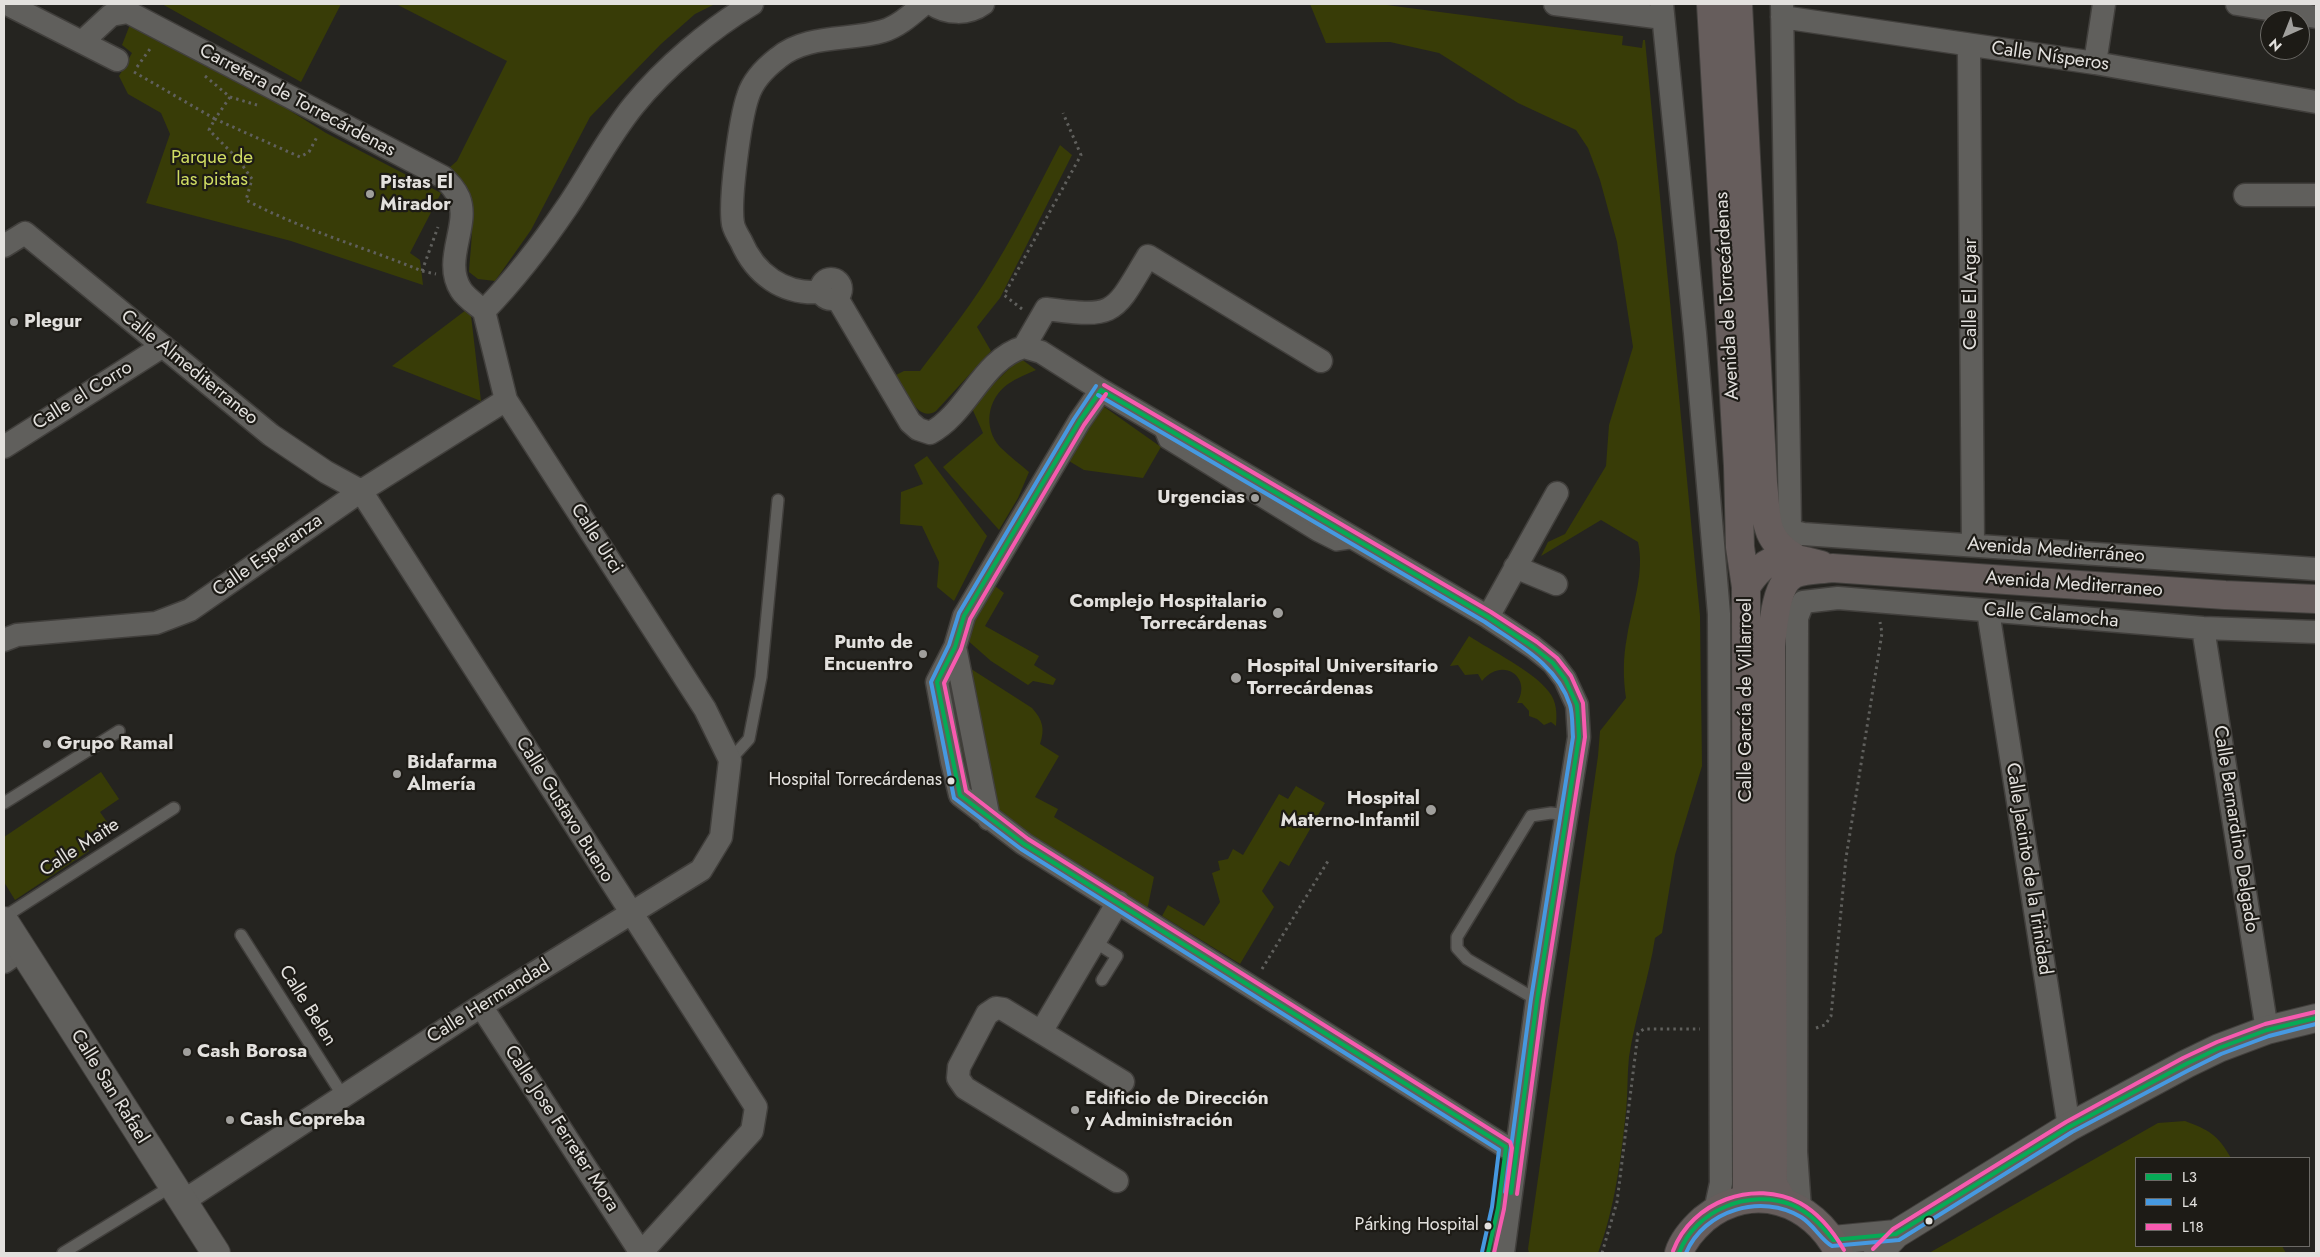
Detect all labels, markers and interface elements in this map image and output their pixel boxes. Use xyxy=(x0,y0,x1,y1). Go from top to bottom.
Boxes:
north arrow xyxy=(2260,10,2310,60)
text: N xyxy=(2264,34,2286,56)
street label: Calle Nísperos xyxy=(1990,37,2110,77)
street label: Carretera de Torrecárdenas xyxy=(195,40,399,162)
park label: Parque de las pistas xyxy=(171,147,253,191)
place label: Pistas El Mirador xyxy=(380,172,453,216)
marker: Pistas El Mirador xyxy=(364,188,376,200)
street label: Avenida de Torrecárdenas xyxy=(1711,191,1745,401)
street label: Calle El Argar xyxy=(1960,238,1982,350)
street label: Calle Almediterraneo xyxy=(116,306,262,430)
place label: Plegur xyxy=(24,311,82,333)
marker: Plegur xyxy=(8,316,20,328)
street label: Calle el Corro xyxy=(29,356,137,436)
place label: Urgencias xyxy=(1157,487,1245,509)
marker: Urgencias xyxy=(1249,492,1261,504)
street label: Calle Urci xyxy=(565,500,627,578)
street label: Calle Esperanza xyxy=(209,510,327,602)
street label: Avenida Mediterráneo xyxy=(1967,533,2145,569)
street label: Avenida Mediterraneo xyxy=(1985,567,2163,603)
place label: Complejo Hospitalario Torrecárdenas xyxy=(1069,591,1267,635)
street label: Calle García de Villarroel xyxy=(1735,598,1757,802)
street label: Calle Calamocha xyxy=(1983,599,2119,633)
marker: Complejo Hospitalario Torrecárdenas xyxy=(1271,606,1285,620)
place label: Punto de Encuentro xyxy=(824,632,913,676)
marker: Punto de Encuentro xyxy=(917,648,929,660)
place label: Hospital Universitario Torrecárdenas xyxy=(1247,656,1438,700)
marker: Hospital Universitario Torrecárdenas xyxy=(1229,671,1243,685)
street label: Calle Bernardino Delgado xyxy=(2207,724,2263,934)
place label: Grupo Ramal xyxy=(57,733,173,755)
street label: Calle Gustavo Bueno xyxy=(510,733,618,887)
marker: Grupo Ramal xyxy=(41,738,53,750)
place label: Bidafarma Almería xyxy=(407,752,497,796)
street label: Calle Jacinto de la Trinidad xyxy=(2000,761,2056,977)
marker: Bidafarma Almería xyxy=(391,768,403,780)
place label: Hospital Torrecárdenas xyxy=(768,770,942,792)
marker: Hospital Torrecárdenas xyxy=(946,776,956,786)
place label: Hospital Materno-Infantil xyxy=(1281,788,1420,832)
marker: Hospital Materno-Infantil xyxy=(1424,803,1438,817)
street label: Calle Maite xyxy=(36,814,124,882)
street label: Calle Hermandad xyxy=(423,955,555,1049)
street label: Calle Belen xyxy=(273,961,341,1051)
street label: Calle San Rafael xyxy=(65,1026,153,1148)
place label: Cash Borosa xyxy=(197,1041,307,1063)
street label: Calle Jose Ferreter Mora xyxy=(499,1042,623,1216)
marker: Cash Borosa xyxy=(181,1046,193,1058)
place label: Edificio de Dirección y Administración xyxy=(1085,1088,1269,1132)
marker: Edificio de Dirección y Administración xyxy=(1069,1104,1081,1116)
place label: Cash Copreba xyxy=(240,1109,365,1131)
marker: Cash Copreba xyxy=(224,1114,236,1126)
legend xyxy=(2135,1157,2310,1247)
text: L3 xyxy=(2182,1166,2197,1188)
text: L4 xyxy=(2182,1191,2198,1213)
place label: Párking Hospital xyxy=(1355,1215,1479,1237)
unlabelled marker xyxy=(1924,1216,1934,1226)
text: L18 xyxy=(2182,1216,2204,1238)
marker: Párking Hospital xyxy=(1483,1221,1493,1231)

